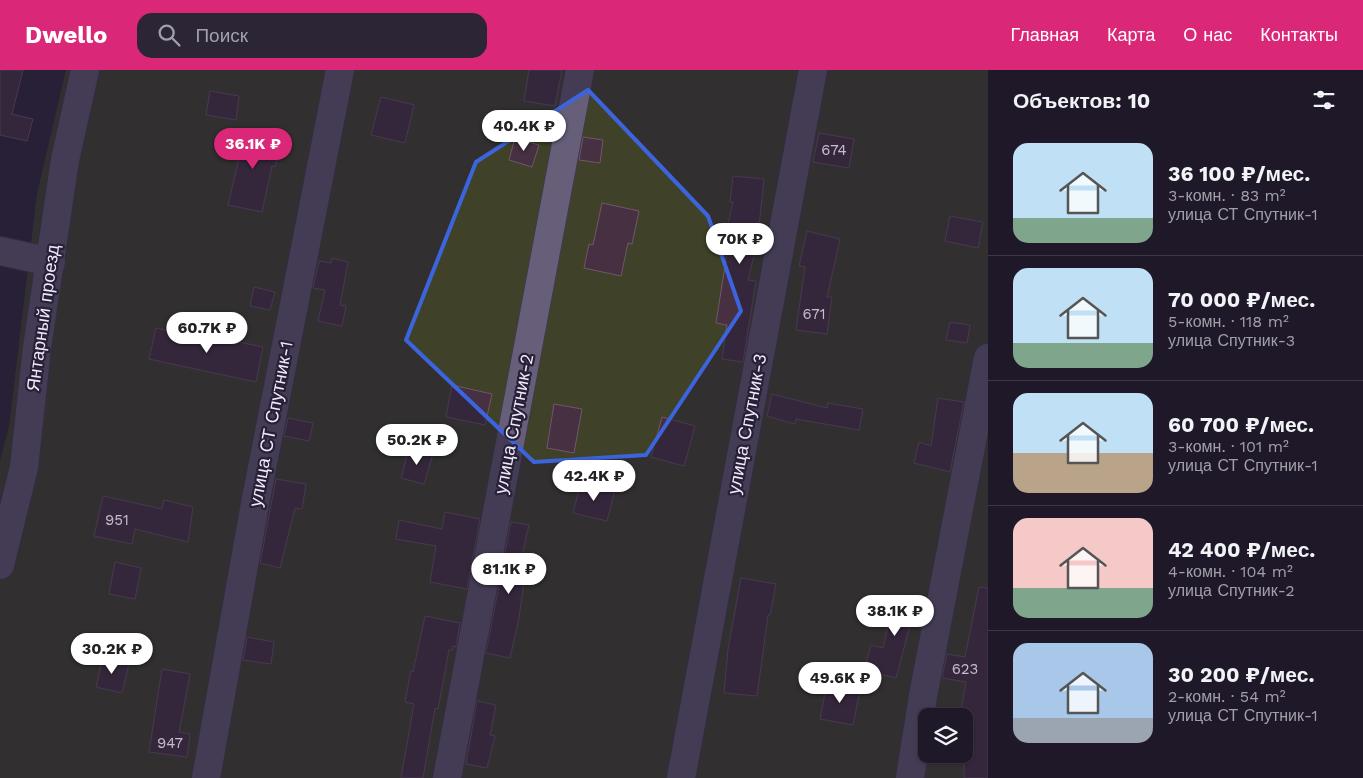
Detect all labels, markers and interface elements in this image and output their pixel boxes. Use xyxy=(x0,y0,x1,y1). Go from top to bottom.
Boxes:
search box xyxy=(137,13,487,58)
text: Dwello xyxy=(25,21,107,49)
icon: search xyxy=(155,21,183,49)
text: Поиск xyxy=(195,24,248,47)
text: Главная xyxy=(1010,24,1079,45)
text: Карта xyxy=(1107,24,1155,45)
text: О нас xyxy=(1183,24,1232,45)
text: Контакты xyxy=(1260,24,1338,45)
icon: filters xyxy=(1310,86,1338,114)
text: Объектов: 10 xyxy=(1013,88,1150,113)
pin: 40.4K ₽ xyxy=(478,109,570,152)
text: 40.4K ₽ xyxy=(493,116,555,135)
pin: 36.1K ₽ xyxy=(207,128,299,170)
text: 36.1K ₽ xyxy=(225,134,281,153)
house number: 674 xyxy=(821,141,847,159)
text: 36 100 ₽/мес. xyxy=(1168,161,1310,186)
icon: home xyxy=(1053,163,1113,223)
text: 3-комн. · 83 m² xyxy=(1168,186,1286,205)
text: улица СТ Спутник-1 xyxy=(1168,205,1318,224)
pin: 70K ₽ xyxy=(705,222,775,265)
text: 70K ₽ xyxy=(717,229,763,248)
street label: Янтарный проезд xyxy=(22,243,63,393)
text: 70 000 ₽/мес. xyxy=(1168,287,1315,312)
icon: home xyxy=(1053,288,1113,348)
house number: 671 xyxy=(802,305,826,323)
pin: 60.7K ₽ xyxy=(161,312,253,354)
text: 5-комн. · 118 m² xyxy=(1168,312,1289,331)
text: 60.7K ₽ xyxy=(177,318,237,337)
text: улица Спутник-3 xyxy=(1168,331,1295,350)
street label: улица СТ Спутник-1 xyxy=(244,339,297,509)
street label: улица Спутник-2 xyxy=(490,352,537,496)
street label: улица Спутник-3 xyxy=(723,352,770,496)
text: 60 700 ₽/мес. xyxy=(1168,412,1314,437)
icon: home xyxy=(1053,413,1113,473)
pin: 50.2K ₽ xyxy=(371,424,463,466)
text: 50.2K ₽ xyxy=(387,430,447,449)
text: 3-комн. · 101 m² xyxy=(1168,437,1289,456)
text: улица СТ Спутник-1 xyxy=(1168,456,1318,475)
pin: 42.4K ₽ xyxy=(548,460,640,502)
text: 42.4K ₽ xyxy=(563,466,625,485)
house number: 951 xyxy=(105,511,129,529)
text: 42 400 ₽/мес. xyxy=(1168,537,1315,562)
icon: home xyxy=(1053,538,1113,598)
pin: 81.1K ₽ xyxy=(463,552,555,595)
text: 81.1K ₽ xyxy=(482,559,536,578)
text: 4-комн. · 104 m² xyxy=(1168,562,1293,581)
text: улица Спутник-2 xyxy=(1168,581,1295,600)
pin: 38.1K ₽ xyxy=(849,594,941,637)
text: 38.1K ₽ xyxy=(867,601,923,620)
pin: 30.2K ₽ xyxy=(66,632,158,675)
text: 30.2K ₽ xyxy=(82,639,142,658)
house number: 623 xyxy=(952,660,978,678)
pin: 49.6K ₽ xyxy=(794,662,886,704)
text: 30 200 ₽/мес. xyxy=(1168,662,1315,687)
icon: home xyxy=(1053,663,1113,723)
text: 49.6K ₽ xyxy=(809,668,871,687)
text: 2-комн. · 54 m² xyxy=(1168,687,1286,706)
text: улица СТ Спутник-1 xyxy=(1168,706,1318,725)
map controls xyxy=(918,708,973,763)
button: layers xyxy=(918,708,973,763)
house number: 947 xyxy=(157,734,183,752)

